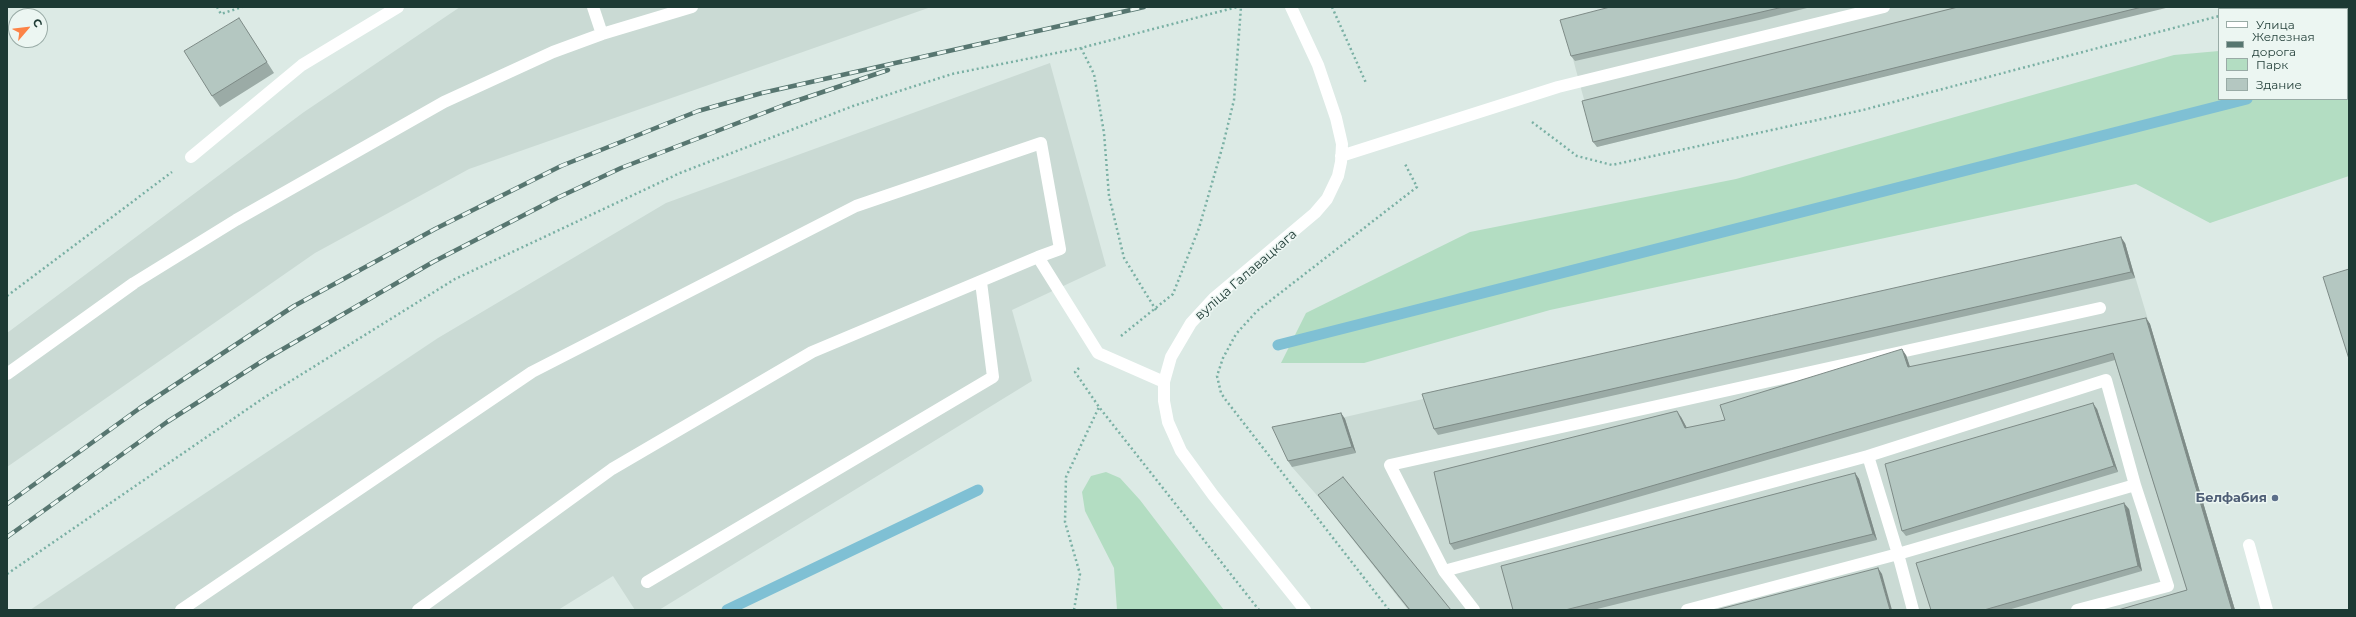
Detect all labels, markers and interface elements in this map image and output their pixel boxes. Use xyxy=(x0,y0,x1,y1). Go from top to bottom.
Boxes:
north arrow xyxy=(8,8,48,48)
legend xyxy=(2218,8,2348,100)
text: С xyxy=(30,16,46,30)
text: Улица xyxy=(2256,17,2295,32)
text: Железная дорога xyxy=(2252,29,2315,59)
text: Парк xyxy=(2256,57,2288,72)
text: Здание xyxy=(2256,77,2302,92)
street label: вуліца Галавацкага xyxy=(1192,226,1300,324)
place label: Белфабия xyxy=(2196,490,2267,506)
marker: Белфабия xyxy=(2270,493,2280,503)

